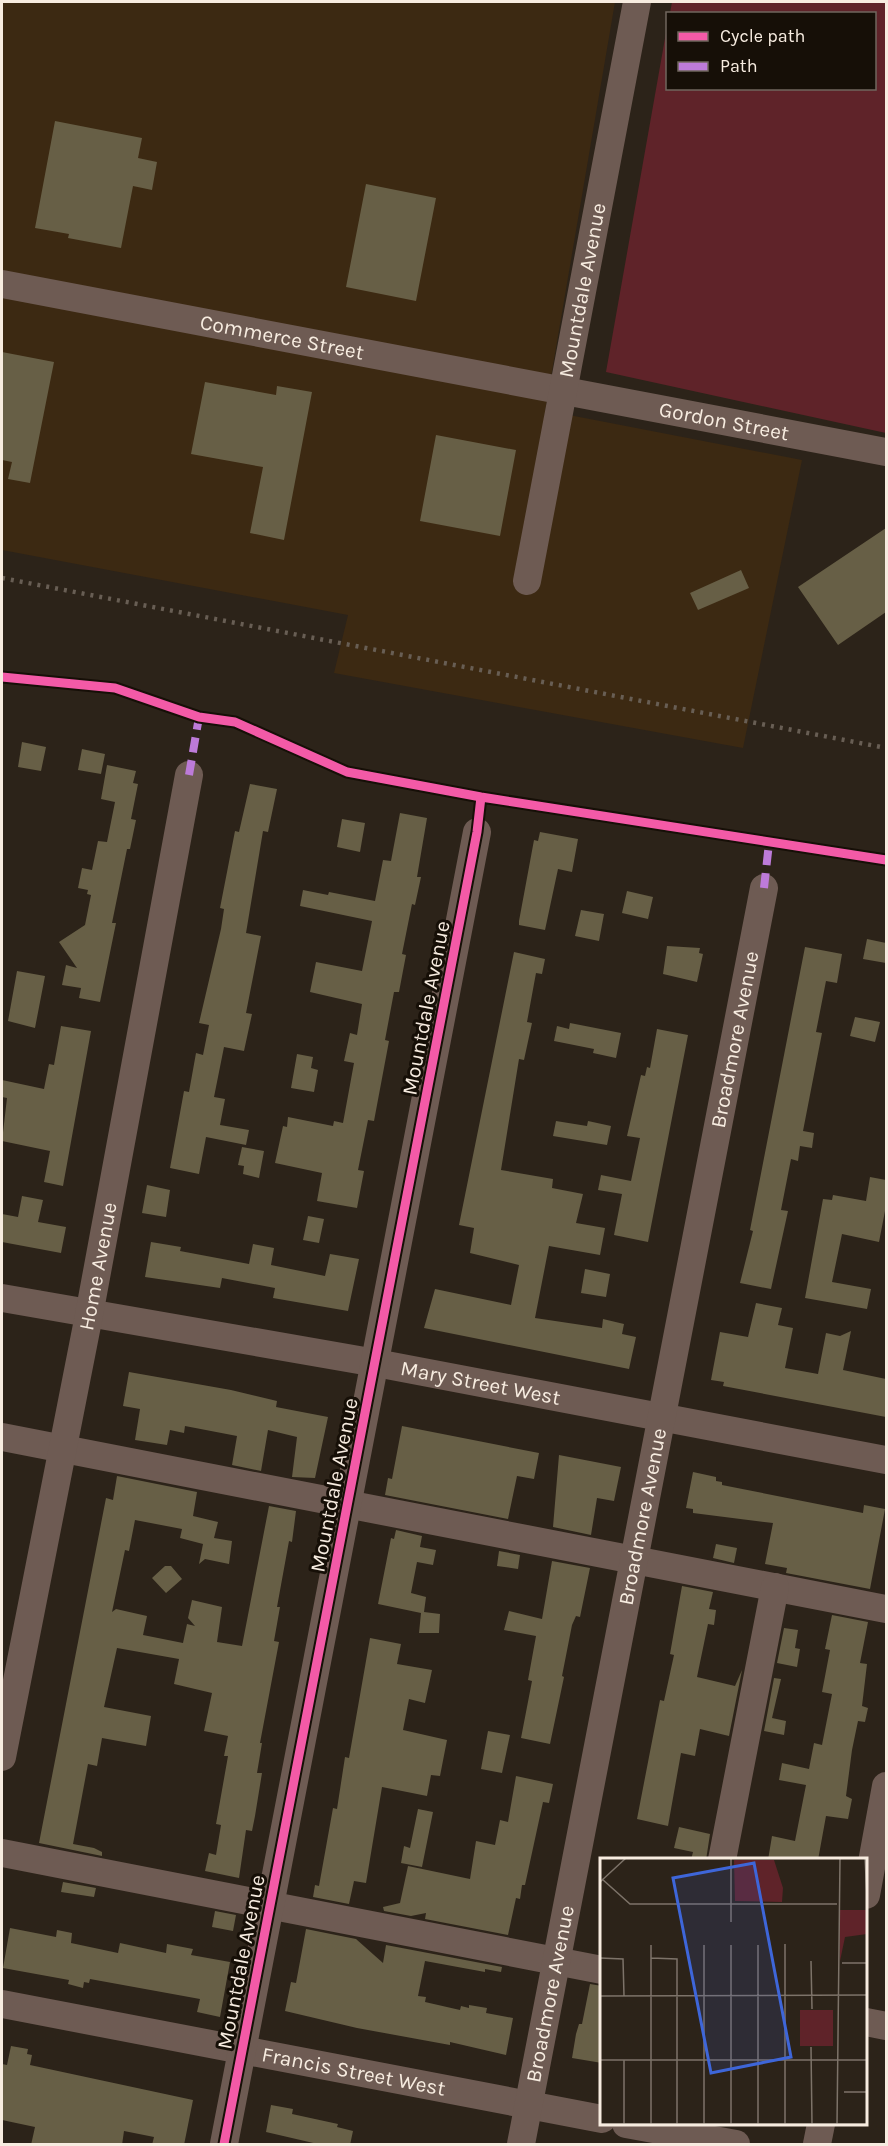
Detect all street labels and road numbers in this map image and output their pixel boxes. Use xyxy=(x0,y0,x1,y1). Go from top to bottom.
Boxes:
street label: Mountdale Avenue xyxy=(554,201,611,380)
street label: Commerce Street xyxy=(198,310,366,365)
street label: Gordon Street xyxy=(657,397,791,445)
street label: Mountdale Avenue xyxy=(397,919,455,1097)
street label: Broadmore Avenue xyxy=(706,949,764,1130)
street label: Home Avenue xyxy=(74,1200,122,1333)
street label: Mary Street West xyxy=(399,1356,563,1410)
street label: Mountdale Avenue xyxy=(305,1396,363,1574)
street label: Broadmore Avenue xyxy=(614,1426,671,1607)
street label: Mountdale Avenue xyxy=(212,1873,270,2051)
street label: Broadmore Avenue xyxy=(521,1903,579,2084)
street label: Francis Street West xyxy=(260,2042,448,2101)

